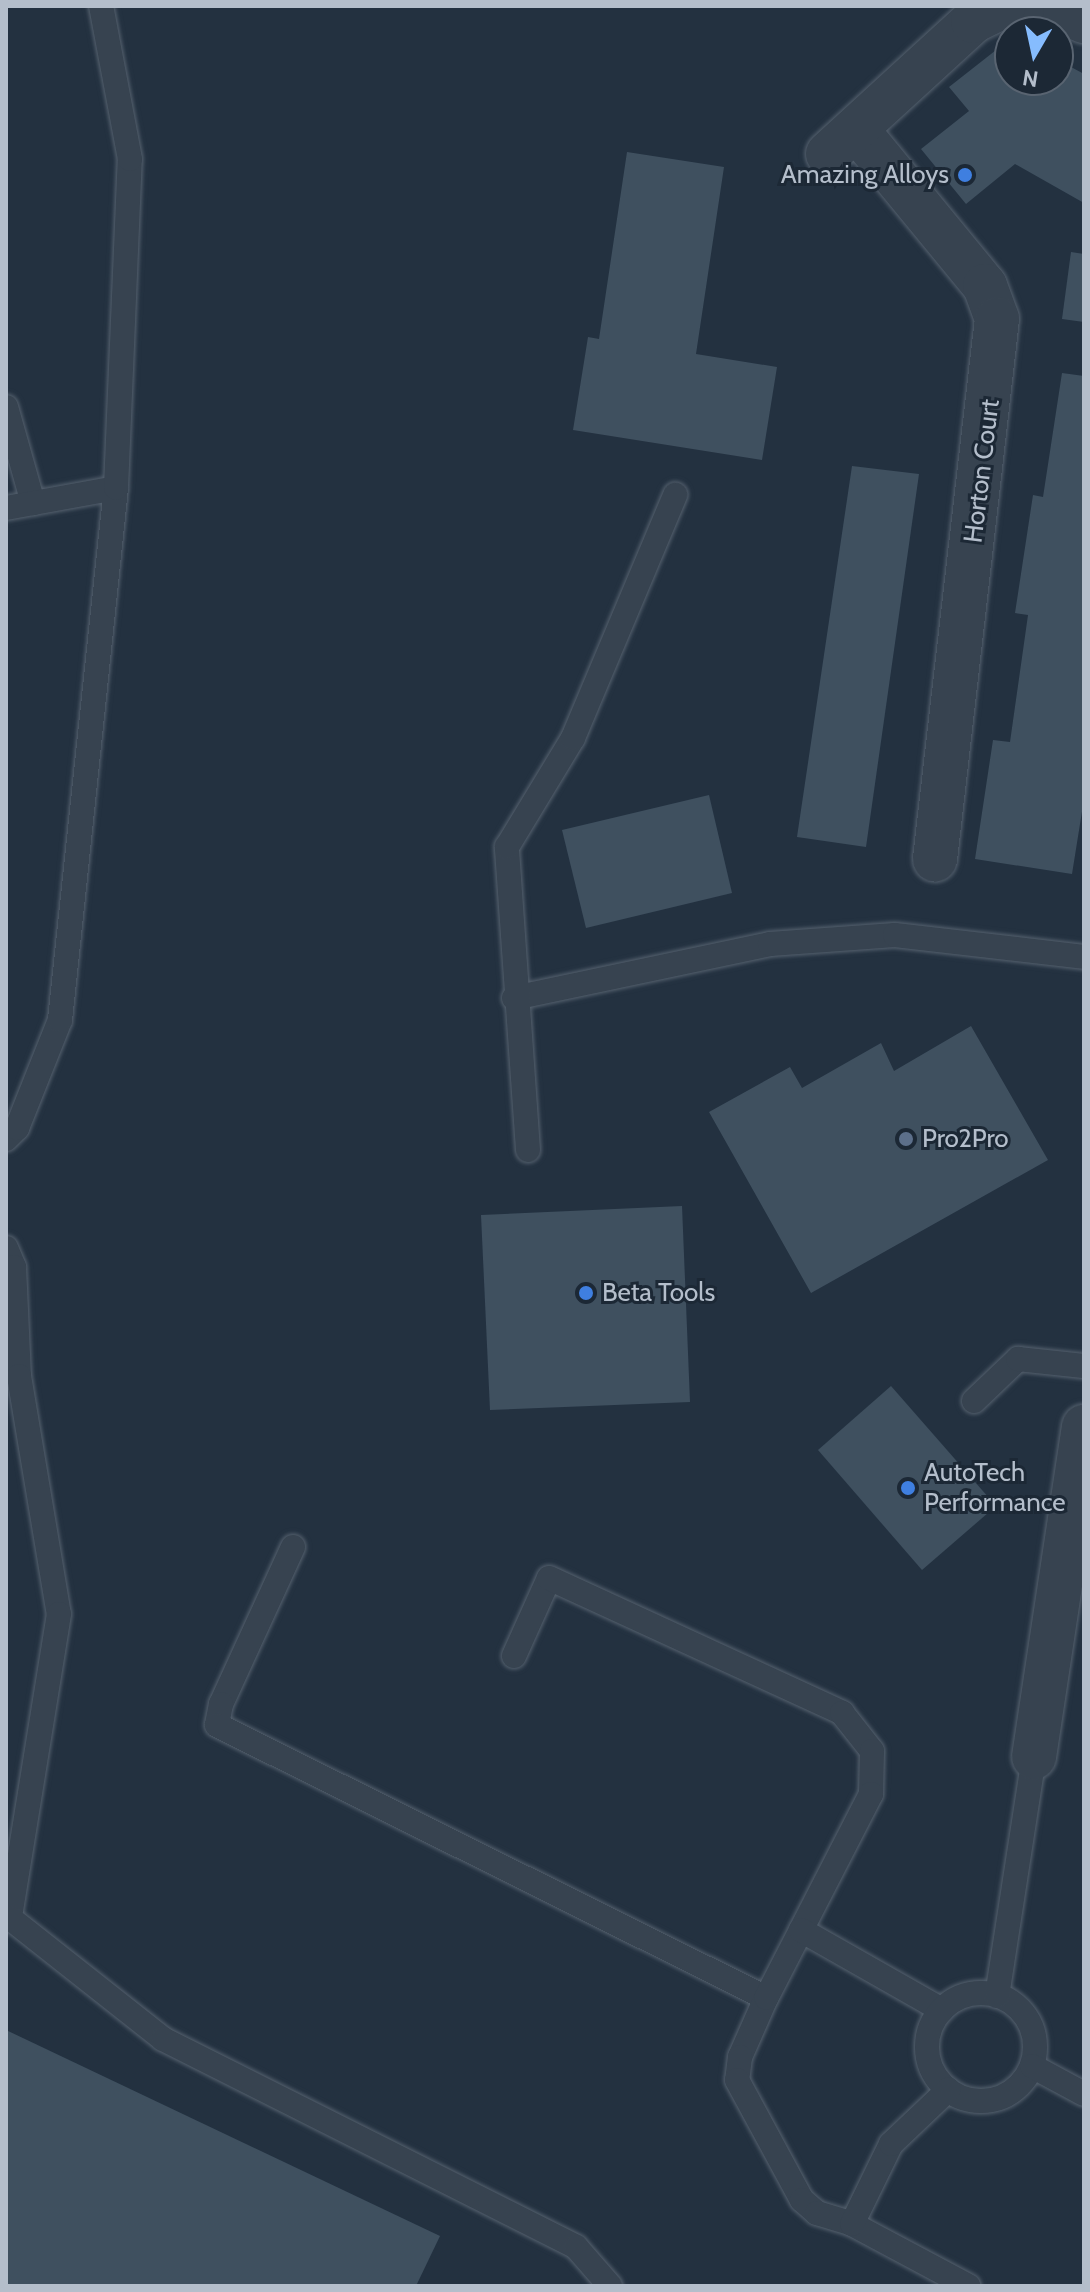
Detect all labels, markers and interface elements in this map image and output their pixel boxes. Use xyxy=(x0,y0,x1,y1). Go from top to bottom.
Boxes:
north arrow xyxy=(994,16,1074,96)
text: N xyxy=(1021,64,1040,93)
place label: Amazing Alloys xyxy=(781,159,949,191)
marker: Amazing Alloys xyxy=(956,166,974,184)
street label: Horton Court xyxy=(958,397,1006,545)
place label: Pro2Pro xyxy=(922,1123,1009,1155)
marker: Pro2Pro xyxy=(897,1130,915,1148)
place label: Beta Tools xyxy=(602,1277,715,1309)
marker: Beta Tools xyxy=(577,1284,595,1302)
place label: AutoTech Performance xyxy=(924,1457,1066,1518)
marker: AutoTech Performance xyxy=(899,1479,917,1497)

